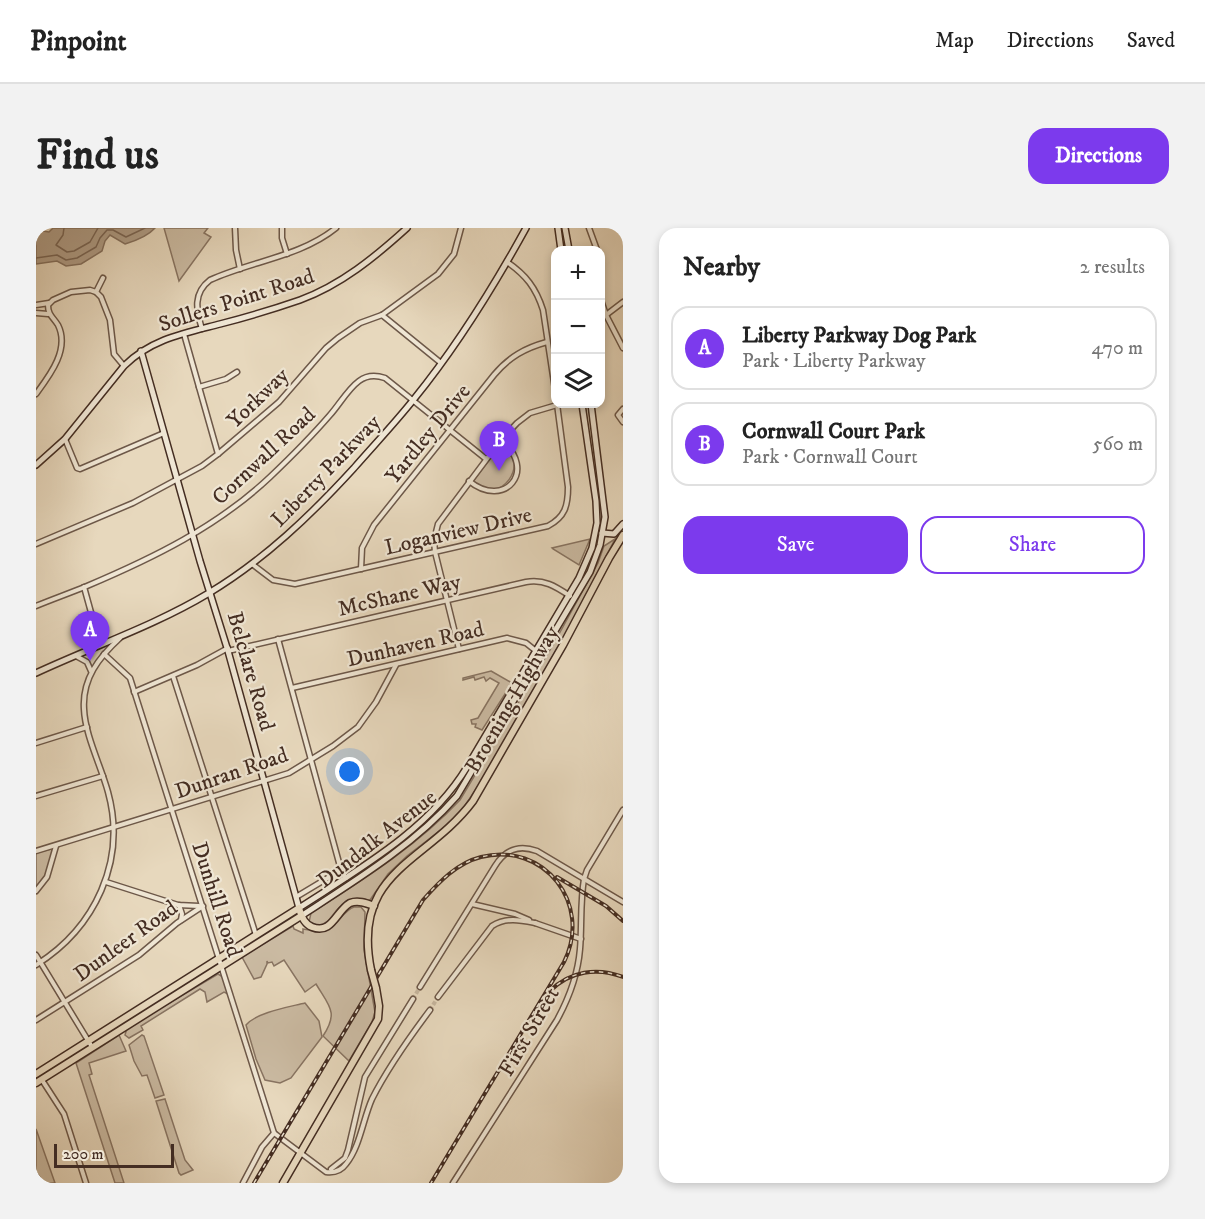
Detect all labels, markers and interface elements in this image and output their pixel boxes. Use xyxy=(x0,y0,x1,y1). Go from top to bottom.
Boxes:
text: Pinpoint xyxy=(30,24,126,59)
text: Map xyxy=(935,28,974,54)
text: Directions xyxy=(1007,28,1094,54)
text: Saved xyxy=(1127,28,1175,54)
button: Directions xyxy=(1028,128,1169,184)
text: Find us xyxy=(36,130,159,182)
map controls xyxy=(551,246,605,408)
button: + xyxy=(551,246,605,300)
text: Nearby xyxy=(683,251,760,284)
text: 2 results xyxy=(1080,255,1145,280)
street label: Sollers Point Road xyxy=(155,263,318,338)
button: − xyxy=(551,300,605,354)
text: Liberty Parkway Dog Park xyxy=(742,322,976,349)
text: A xyxy=(698,336,711,361)
text: 470 m xyxy=(1092,336,1143,361)
text: Park · Liberty Parkway xyxy=(742,349,926,374)
button: layers xyxy=(551,354,605,408)
street label: Yorkway xyxy=(221,362,295,434)
street label: Yardley Drive xyxy=(380,379,477,489)
street label: Cornwall Road xyxy=(207,401,321,511)
street label: Liberty Parkway xyxy=(266,409,387,533)
text: Cornwall Court Park xyxy=(742,418,925,445)
pin: B xyxy=(480,422,518,471)
text: B xyxy=(698,432,711,457)
text: 560 m xyxy=(1093,432,1143,457)
text: Park · Cornwall Court xyxy=(742,445,918,470)
street label: Loganview Drive xyxy=(382,501,535,562)
button: Save xyxy=(683,516,908,574)
button: Share xyxy=(920,516,1145,574)
street label: McShane Way xyxy=(335,568,464,623)
street label: Belclare Road xyxy=(221,609,280,734)
pin: A xyxy=(70,612,110,661)
street label: Dunhaven Road xyxy=(344,616,487,673)
street label: Broening Highway xyxy=(459,621,566,778)
street label: Dunran Road xyxy=(171,741,292,805)
your location xyxy=(335,757,364,786)
street label: Dundalk Avenue xyxy=(312,784,442,894)
street label: Dunhill Road xyxy=(185,839,248,960)
street label: Dunleer Road xyxy=(69,895,183,988)
street label: First Street xyxy=(493,982,566,1081)
scale bar xyxy=(54,1141,174,1168)
text: 200 m xyxy=(63,1144,104,1164)

